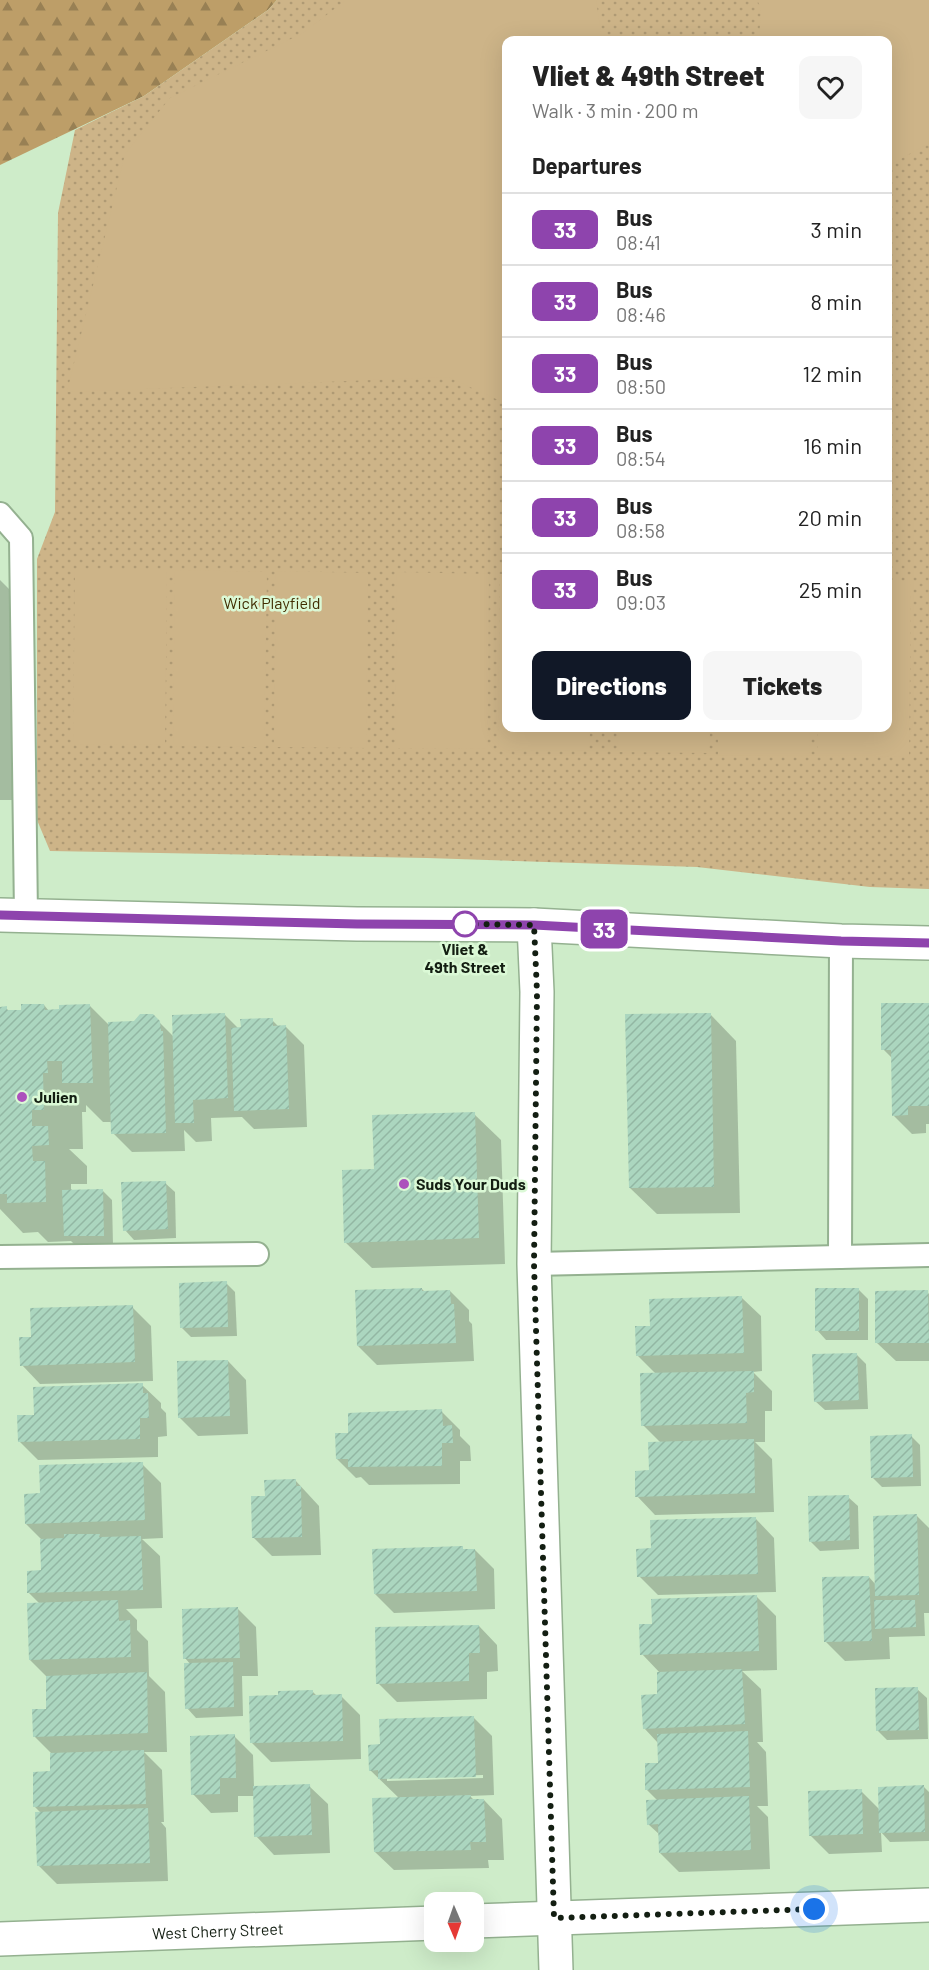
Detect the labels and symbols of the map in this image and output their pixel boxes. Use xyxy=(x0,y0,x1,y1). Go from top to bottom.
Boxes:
park label: Wick Playfield xyxy=(223,593,321,612)
line badge: 33 xyxy=(577,910,631,948)
marker: Vliet & 49th Street xyxy=(452,911,478,937)
place label: Vliet & 49th Street xyxy=(424,939,506,976)
place label: Julien xyxy=(34,1087,78,1106)
marker: Julien xyxy=(15,1090,29,1104)
place label: Suds Your Duds xyxy=(416,1174,526,1193)
marker: Suds Your Duds xyxy=(397,1177,411,1191)
north arrow xyxy=(424,1892,484,1952)
your location xyxy=(799,1894,829,1924)
street label: West Cherry Street xyxy=(152,1919,284,1942)

